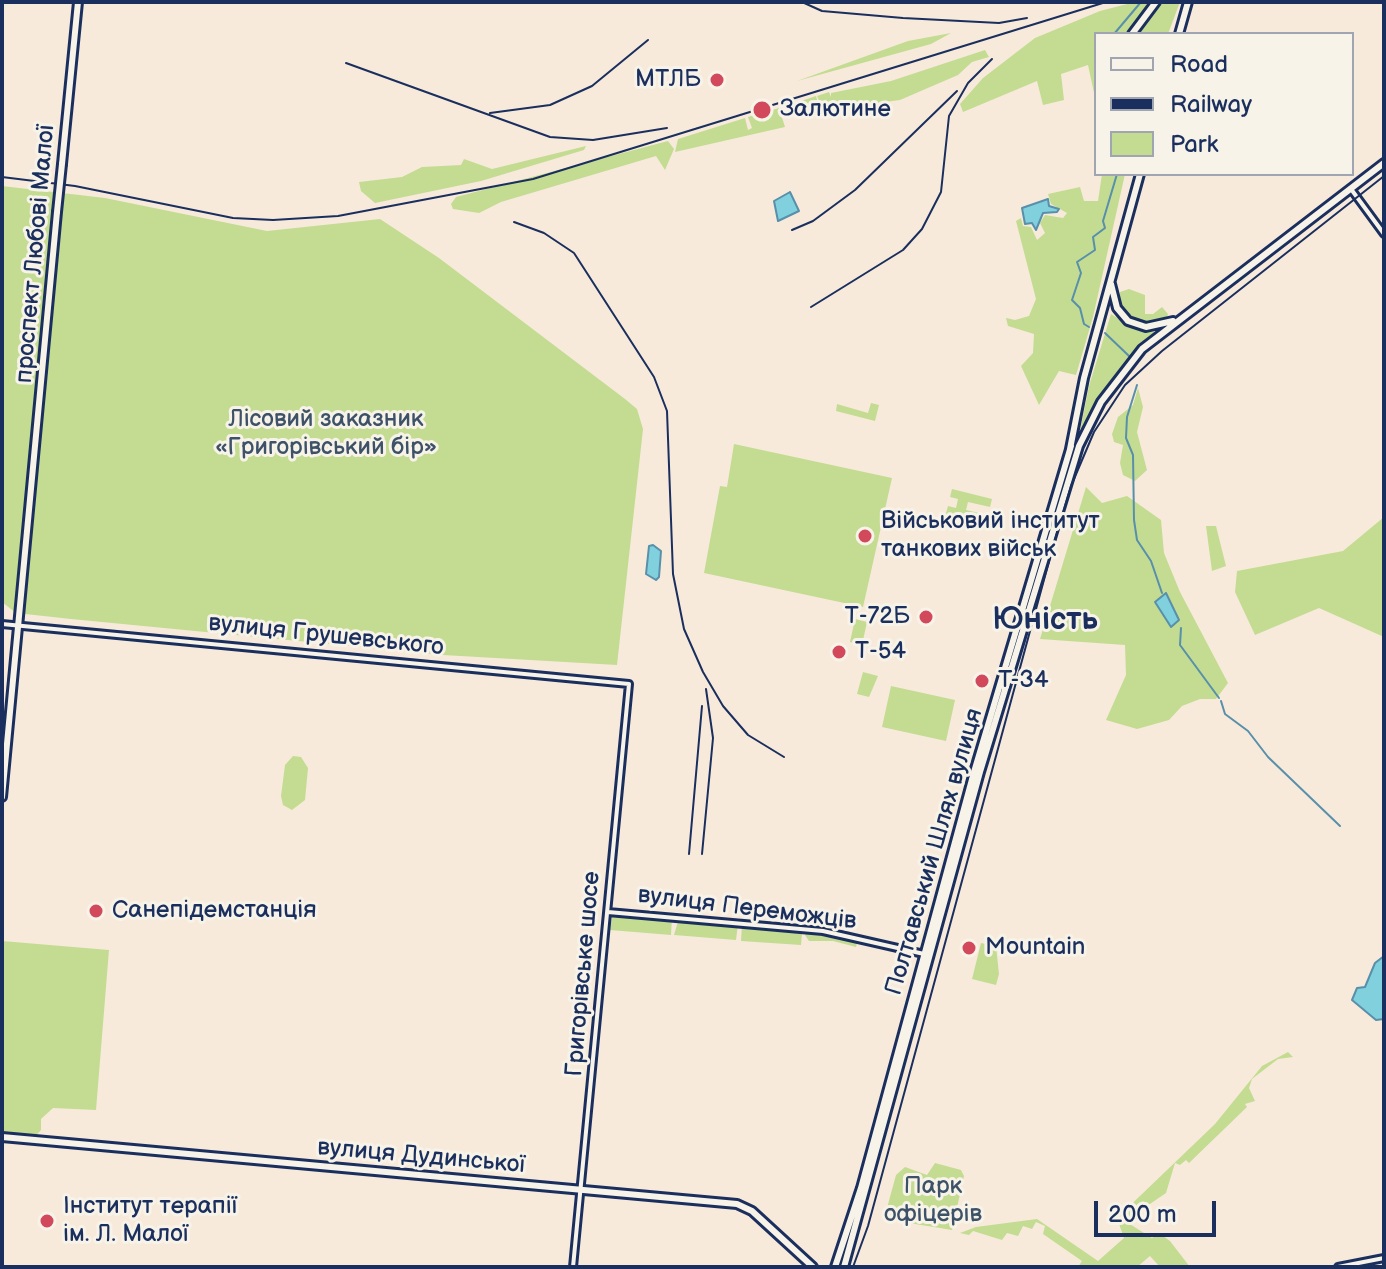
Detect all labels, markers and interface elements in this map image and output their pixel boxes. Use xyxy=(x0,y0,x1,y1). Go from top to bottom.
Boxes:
legend xyxy=(1094,32,1354,176)
text: Road xyxy=(1170,50,1228,79)
place label: МТЛБ xyxy=(635,66,701,94)
marker: МТЛБ xyxy=(708,71,726,89)
text: Railway xyxy=(1170,90,1252,119)
place label: Залютине xyxy=(780,96,891,124)
marker: Залютине xyxy=(751,99,773,121)
street label: проспект Любові Малої xyxy=(10,124,62,384)
text: Park xyxy=(1170,130,1218,159)
park label: Лісовий заказник «Григорівський бір» xyxy=(215,406,437,462)
place label: Військовий інститут танкових військ xyxy=(881,508,1100,564)
marker: Військовий інститут танкових військ xyxy=(856,527,874,545)
district label: Юність xyxy=(992,602,1098,640)
place label: Т-72Б xyxy=(845,603,910,631)
marker: Т-72Б xyxy=(917,608,935,626)
street label: вулиця Грушевського xyxy=(207,609,445,663)
place label: Т-54 xyxy=(855,638,906,666)
marker: Т-54 xyxy=(830,643,848,661)
place label: T-34 xyxy=(998,667,1049,695)
marker: T-34 xyxy=(973,672,991,690)
street label: Полтавський Шлях вулиця xyxy=(880,705,990,999)
street label: Григорівське шосе xyxy=(561,870,607,1078)
street label: вулиця Переможців xyxy=(636,881,858,937)
place label: Санепідемстанція xyxy=(112,897,317,925)
marker: Санепідемстанція xyxy=(87,902,105,920)
place label: Mountain xyxy=(985,934,1085,962)
marker: Mountain xyxy=(960,939,978,957)
street label: вулиця Дудинської xyxy=(316,1134,526,1180)
park label: Парк офіцерів xyxy=(884,1173,982,1229)
scale bar xyxy=(1098,1185,1220,1235)
place label: Інститут терапії ім. Л. Малої xyxy=(63,1193,237,1249)
text: 200 m xyxy=(1108,1200,1177,1229)
marker: Інститут терапії ім. Л. Малої xyxy=(38,1212,56,1230)

